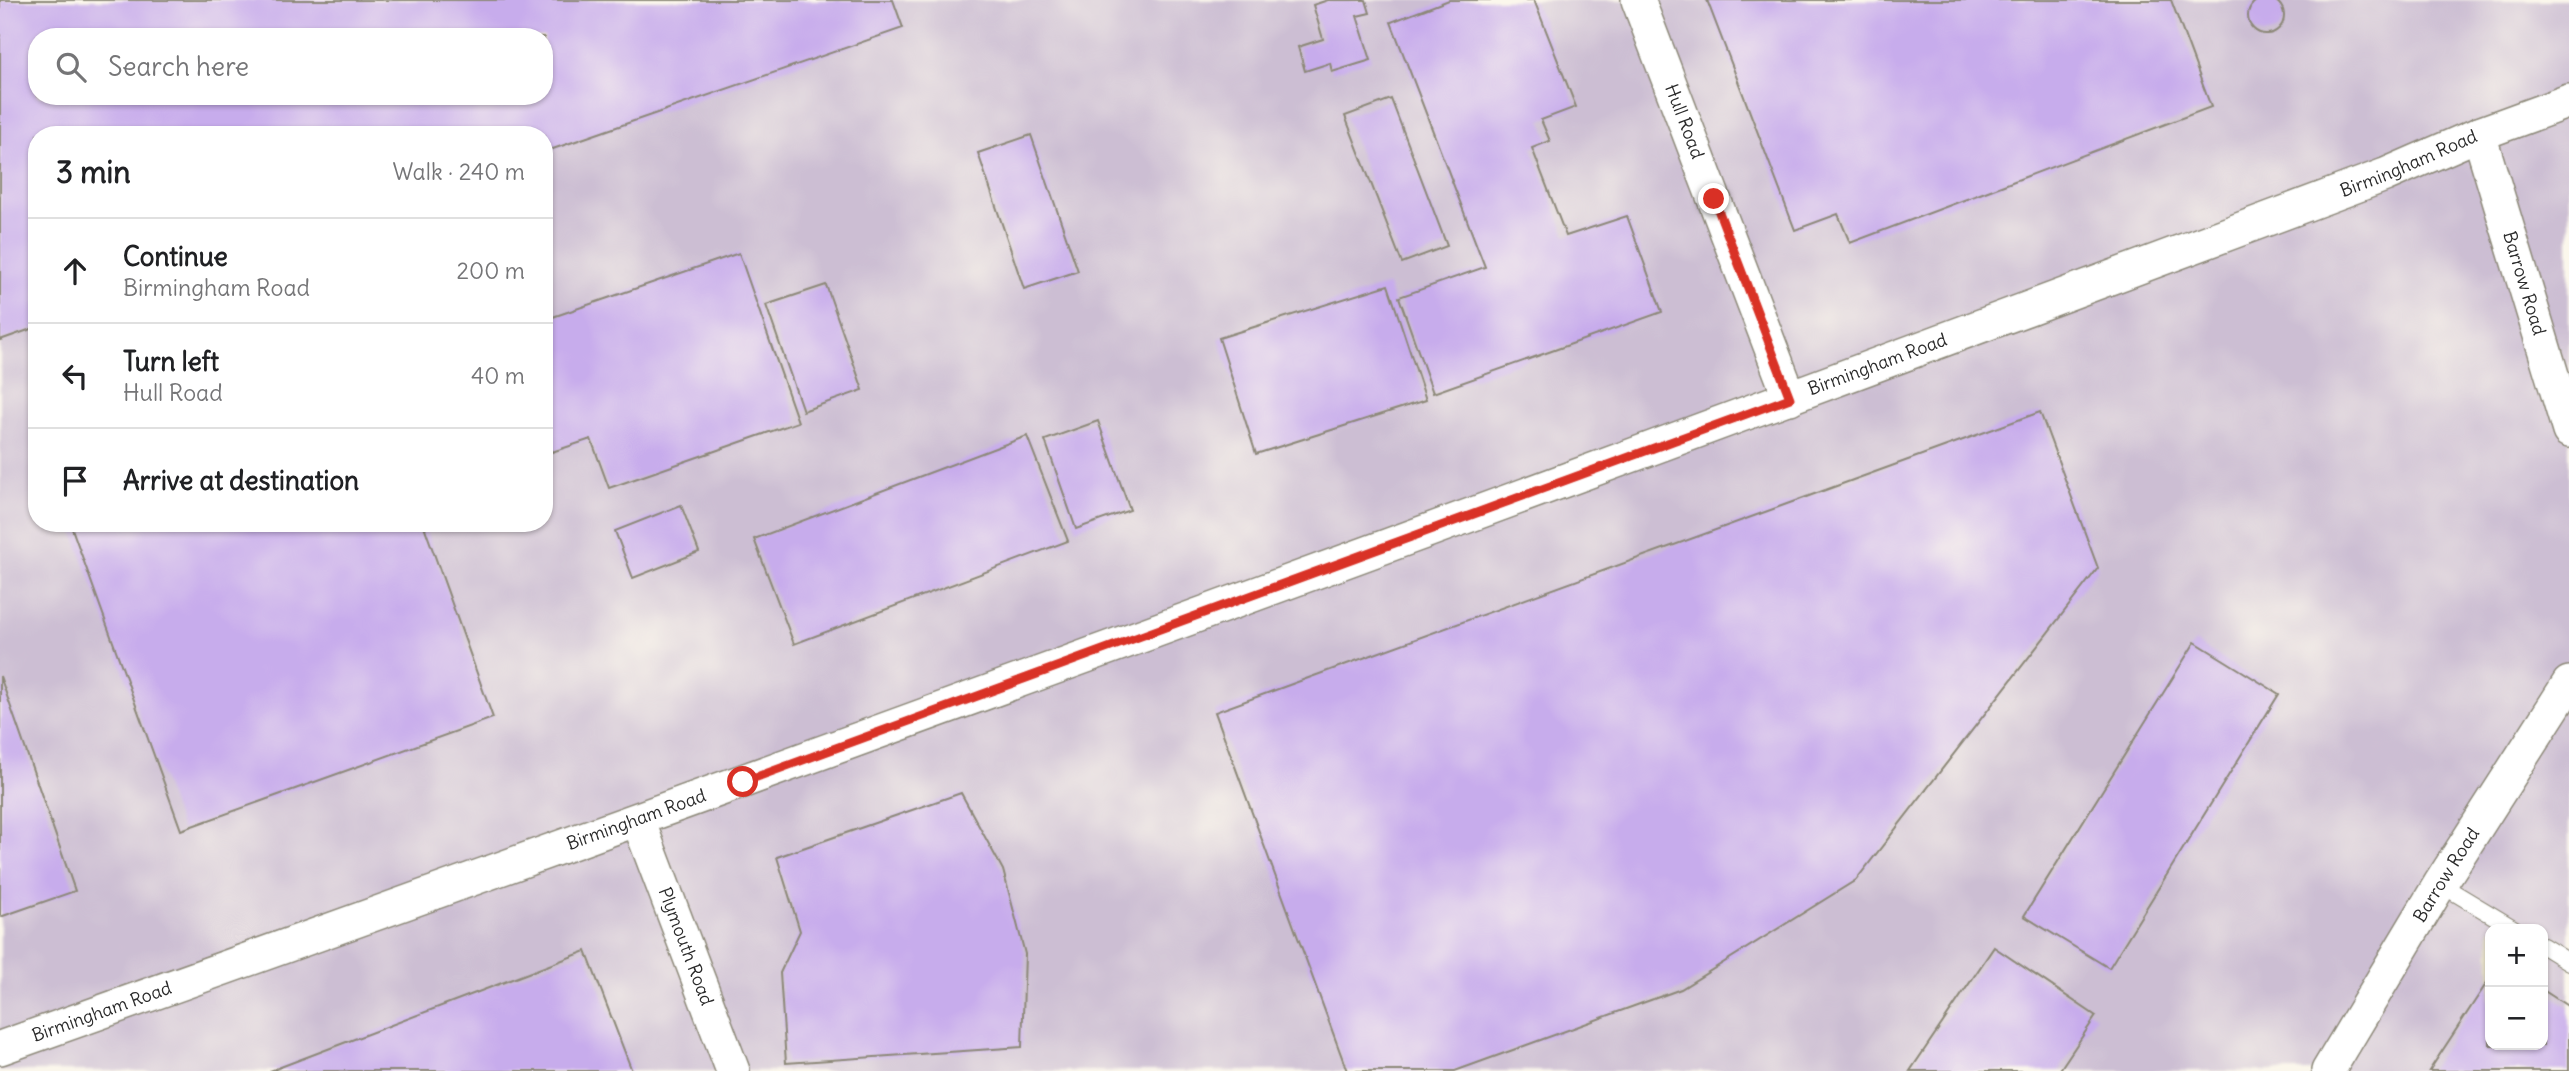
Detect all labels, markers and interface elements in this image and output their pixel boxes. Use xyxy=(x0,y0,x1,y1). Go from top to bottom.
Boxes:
search box xyxy=(28,28,553,105)
icon: search xyxy=(52,48,90,86)
text: Search here xyxy=(108,50,249,83)
street label: Hull Road xyxy=(1660,81,1710,162)
street label: Birmingham Road xyxy=(2337,124,2481,202)
text: 3 min xyxy=(56,153,131,191)
text: Walk · 240 m xyxy=(392,157,525,186)
route end xyxy=(1698,183,1729,214)
street label: Barrow Road xyxy=(2498,228,2551,338)
text: Continue xyxy=(123,240,228,273)
icon: ahead xyxy=(56,252,94,290)
text: 200 m xyxy=(456,256,525,285)
text: Birmingham Road xyxy=(123,273,310,302)
street label: Birmingham Road xyxy=(1805,328,1950,400)
text: Turn left xyxy=(123,345,219,378)
icon: left xyxy=(56,357,94,395)
text: 40 m xyxy=(471,361,525,390)
text: Hull Road xyxy=(123,378,223,407)
icon: arrive xyxy=(56,462,94,500)
text: Arrive at destination xyxy=(123,464,359,497)
route start xyxy=(727,766,758,797)
street label: Birmingham Road xyxy=(563,783,709,855)
street label: Barrow Road xyxy=(2408,823,2484,926)
street label: Plymouth Road xyxy=(653,884,719,1009)
map controls xyxy=(2485,924,2548,1050)
button: + xyxy=(2485,924,2548,987)
street label: Birmingham Road xyxy=(29,976,175,1047)
button: − xyxy=(2485,987,2548,1050)

